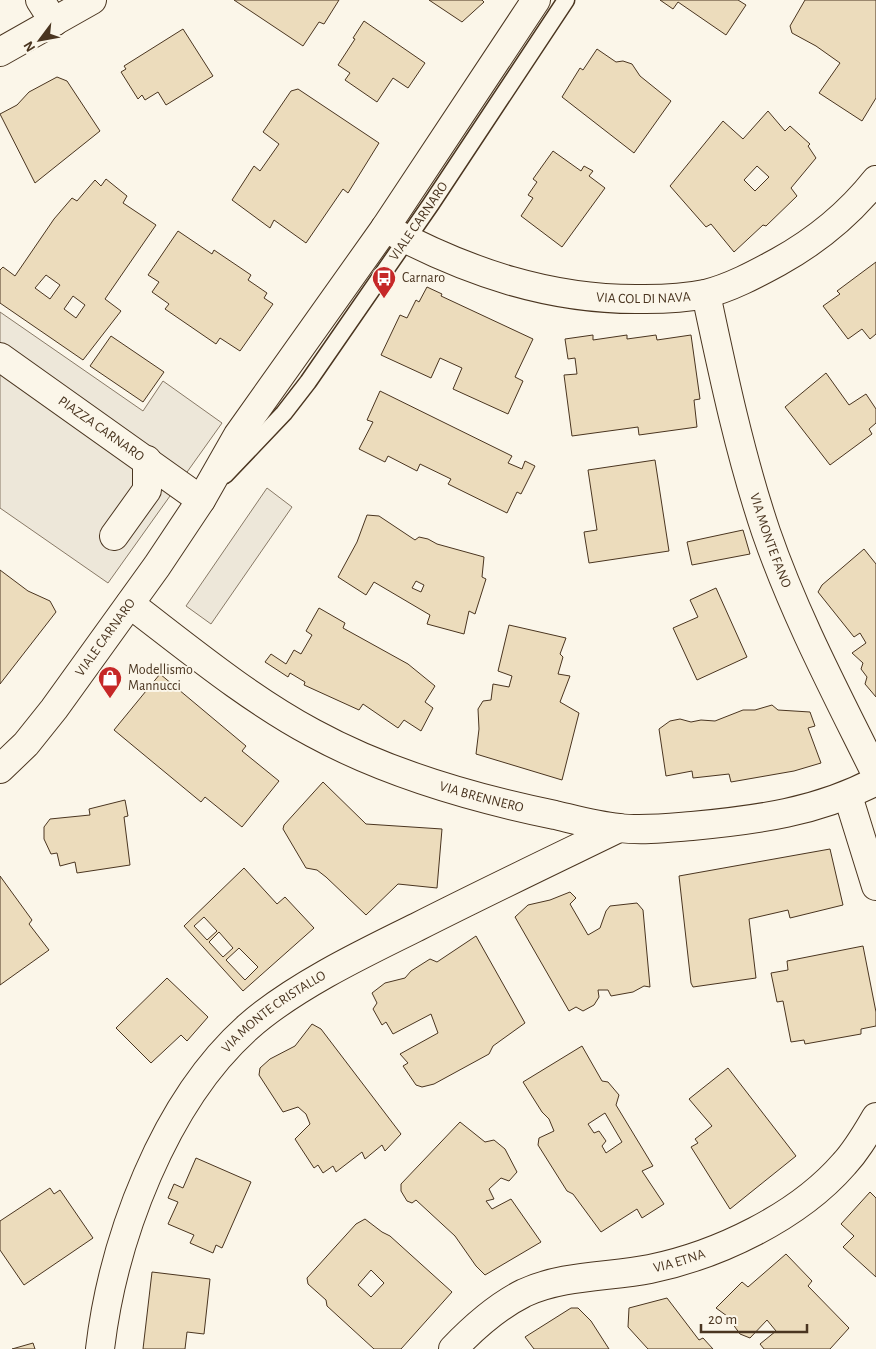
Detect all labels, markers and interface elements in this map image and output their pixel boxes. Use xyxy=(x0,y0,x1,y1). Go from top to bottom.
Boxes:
north arrow xyxy=(15,15,65,65)
text: N xyxy=(21,39,38,54)
street label: VIALE CARNARO xyxy=(387,179,451,263)
bus stop icon: Carnaro xyxy=(371,265,397,299)
place label: Carnaro xyxy=(402,271,445,285)
street label: VIA COL DI NAVA xyxy=(596,290,691,306)
street label: PIAZZA CARNARO xyxy=(56,394,147,464)
street label: VIA MONTE FANO xyxy=(747,492,794,590)
street label: VIALE CARNARO xyxy=(73,596,138,679)
place label: Modellismo Mannucci xyxy=(128,663,193,693)
shop icon: Modellismo Mannucci xyxy=(97,665,123,699)
street label: VIA BRENNERO xyxy=(438,779,525,815)
street label: VIA MONTE CRISTALLO xyxy=(219,968,328,1055)
street label: VIA ETNA xyxy=(652,1247,707,1275)
scale bar xyxy=(701,1302,807,1334)
text: 20 m xyxy=(708,1312,737,1327)

